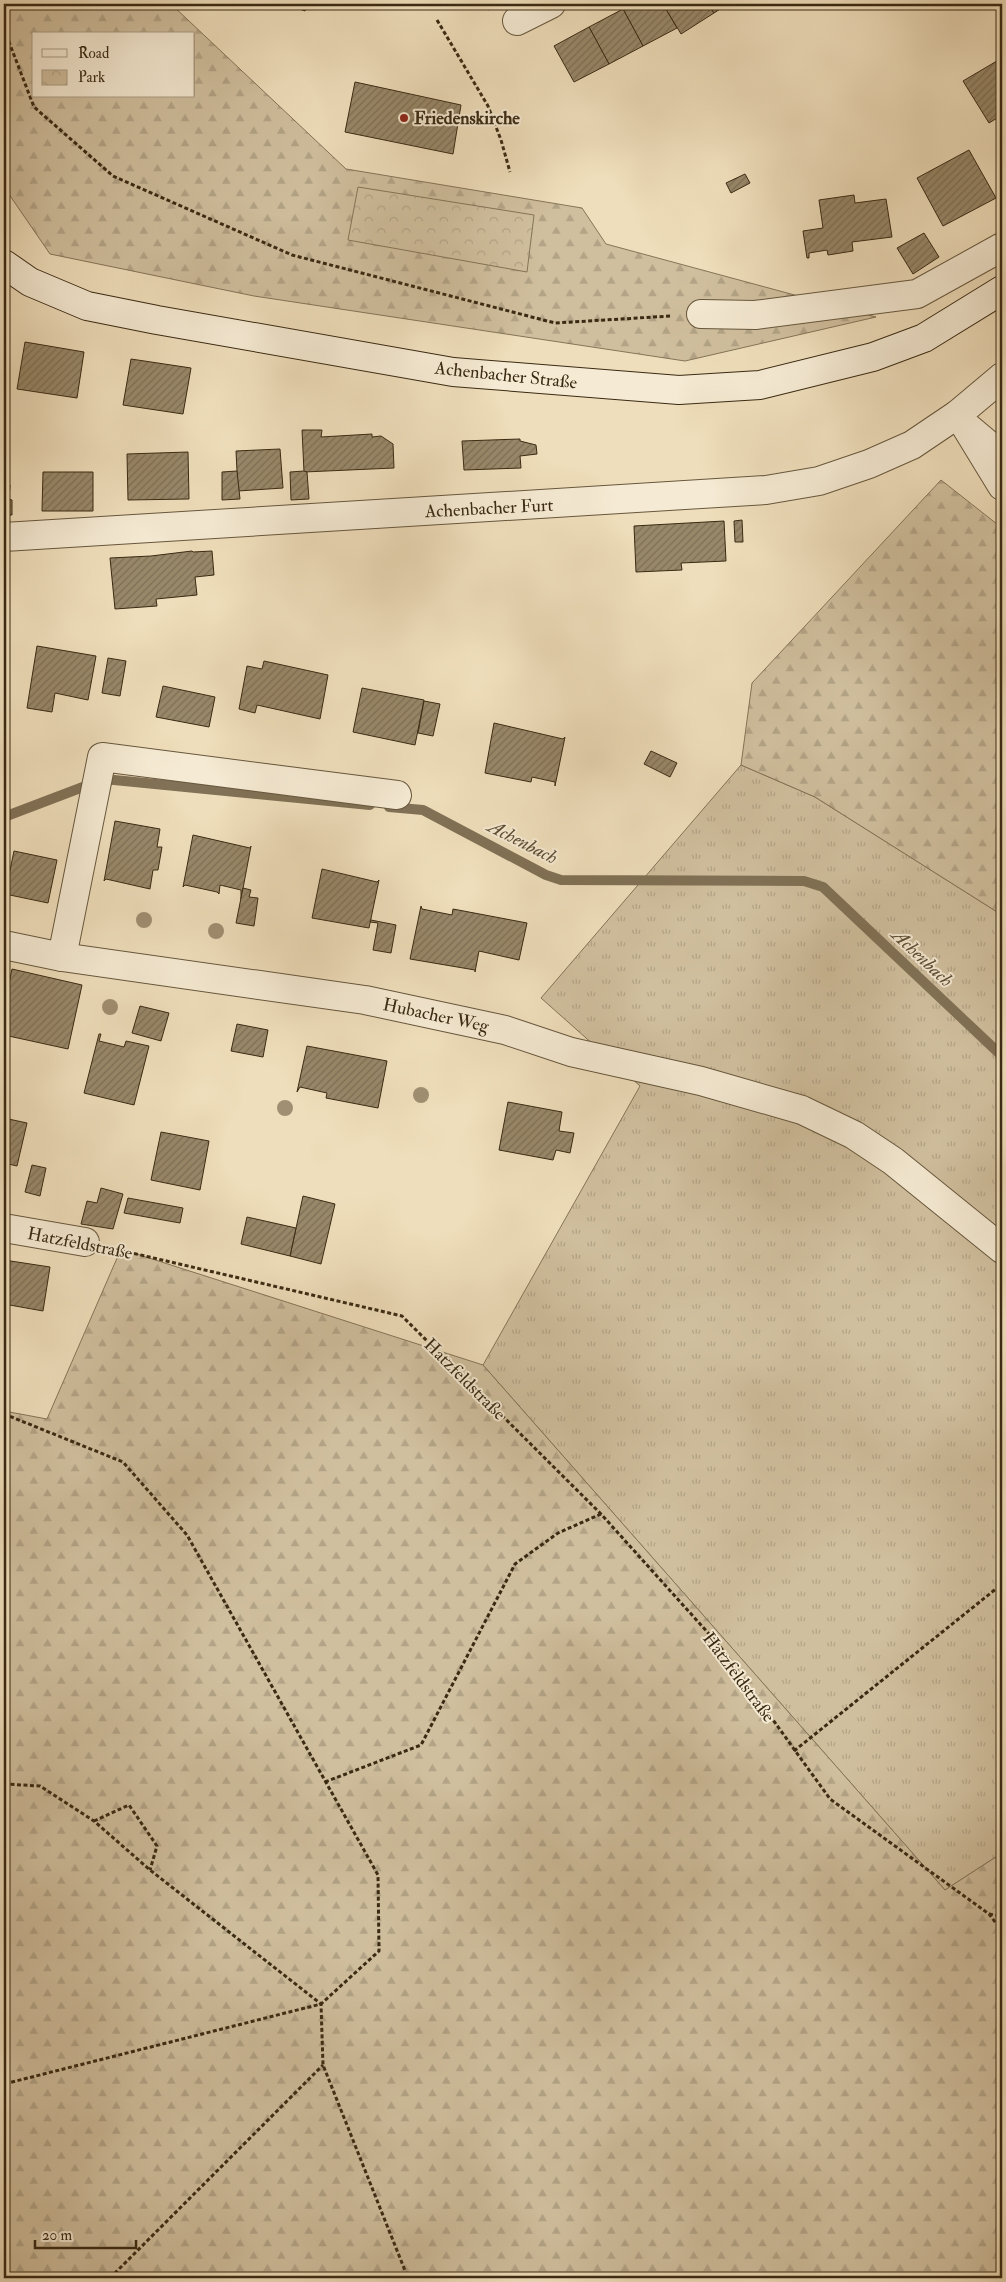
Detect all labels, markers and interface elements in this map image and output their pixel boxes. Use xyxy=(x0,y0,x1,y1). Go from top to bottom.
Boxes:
legend xyxy=(32,32,195,98)
text: Road xyxy=(78,44,110,63)
text: Park xyxy=(78,68,105,87)
place label: Friedenskirche xyxy=(414,107,520,130)
marker: Friedenskirche xyxy=(398,112,410,124)
street label: Achenbacher Straße xyxy=(433,356,579,394)
street label: Achenbacher Furt xyxy=(423,494,554,523)
water label: Achenbach xyxy=(482,813,561,870)
water label: Achenbach xyxy=(885,922,958,992)
street label: Hubacher Weg xyxy=(381,993,492,1038)
street label: Hatzfeldstraße xyxy=(25,1222,135,1265)
street label: Hatzfeldstraße xyxy=(419,1333,511,1426)
street label: Hatzfeldstraße xyxy=(697,1628,780,1727)
scale bar xyxy=(35,2217,136,2249)
text: 20 m xyxy=(42,2226,72,2245)

